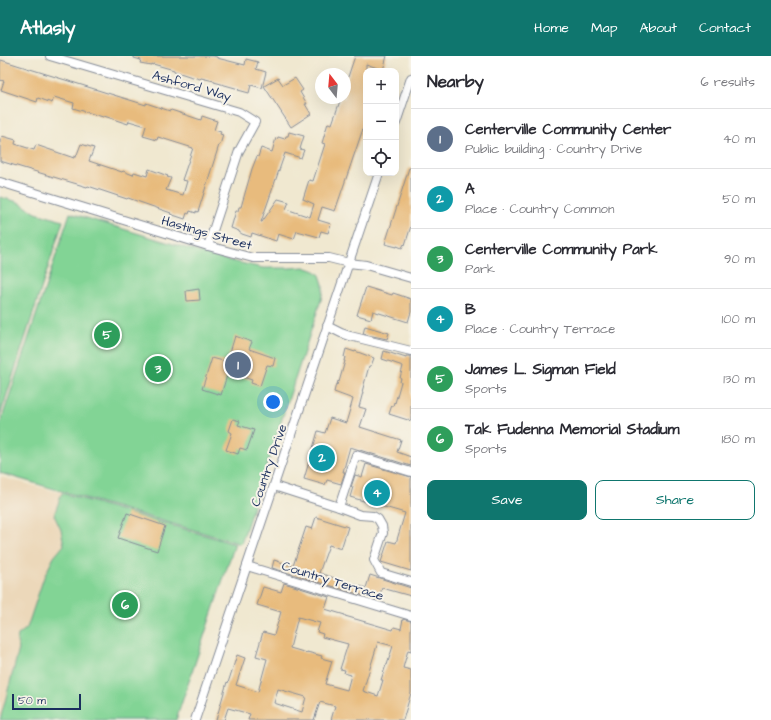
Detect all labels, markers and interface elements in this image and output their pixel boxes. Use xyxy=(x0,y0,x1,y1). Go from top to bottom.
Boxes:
text: Atlasly xyxy=(20,15,75,42)
text: Home xyxy=(534,18,569,38)
text: Map xyxy=(591,18,617,38)
text: About xyxy=(639,18,677,38)
text: Contact xyxy=(699,18,751,38)
street label: Ashford Way xyxy=(150,66,233,107)
north arrow xyxy=(315,68,351,104)
map controls xyxy=(363,68,399,176)
button: + xyxy=(363,68,399,104)
text: Nearby xyxy=(427,70,484,94)
text: 6 results xyxy=(700,73,755,91)
button: − xyxy=(363,104,399,140)
text: Centerville Community Center xyxy=(465,119,671,140)
text: 1 xyxy=(439,130,441,148)
text: 40 m xyxy=(723,130,755,148)
button: locate xyxy=(363,140,399,176)
text: Public building · Country Drive xyxy=(465,140,642,158)
text: A xyxy=(465,179,475,200)
text: 2 xyxy=(436,190,444,208)
text: 50 m xyxy=(722,190,755,208)
text: Place · Country Common xyxy=(465,200,614,218)
street label: Hastings Street xyxy=(159,211,255,256)
text: Centerville Community Park xyxy=(465,239,657,260)
text: 3 xyxy=(437,250,443,268)
text: 90 m xyxy=(724,250,755,268)
text: Park xyxy=(465,260,495,278)
text: B xyxy=(465,299,476,320)
text: 4 xyxy=(436,310,444,328)
text: 100 m xyxy=(722,310,755,328)
pin: 5 xyxy=(94,320,120,350)
text: Place · Country Terrace xyxy=(465,320,615,338)
pin: 1 xyxy=(225,350,251,380)
pin: 3 xyxy=(145,354,171,384)
text: James L. Sigman Field xyxy=(465,359,616,380)
text: 5 xyxy=(435,370,445,388)
text: 130 m xyxy=(723,370,755,388)
text: Sports xyxy=(465,380,507,398)
your location xyxy=(263,392,283,412)
text: Tak Fudenna Memorial Stadium xyxy=(465,419,679,440)
street label: Country Drive xyxy=(246,422,292,509)
text: 6 xyxy=(436,430,444,448)
text: 180 m xyxy=(721,430,755,448)
text: Sports xyxy=(465,440,507,458)
pin: 2 xyxy=(309,443,335,473)
pin: 4 xyxy=(364,478,390,508)
button: Save xyxy=(427,480,587,520)
button: Share xyxy=(595,480,755,520)
street label: Country Terrace xyxy=(279,557,386,606)
pin: 6 xyxy=(112,590,138,620)
scale bar xyxy=(12,692,81,711)
text: 50 m xyxy=(18,693,46,708)

